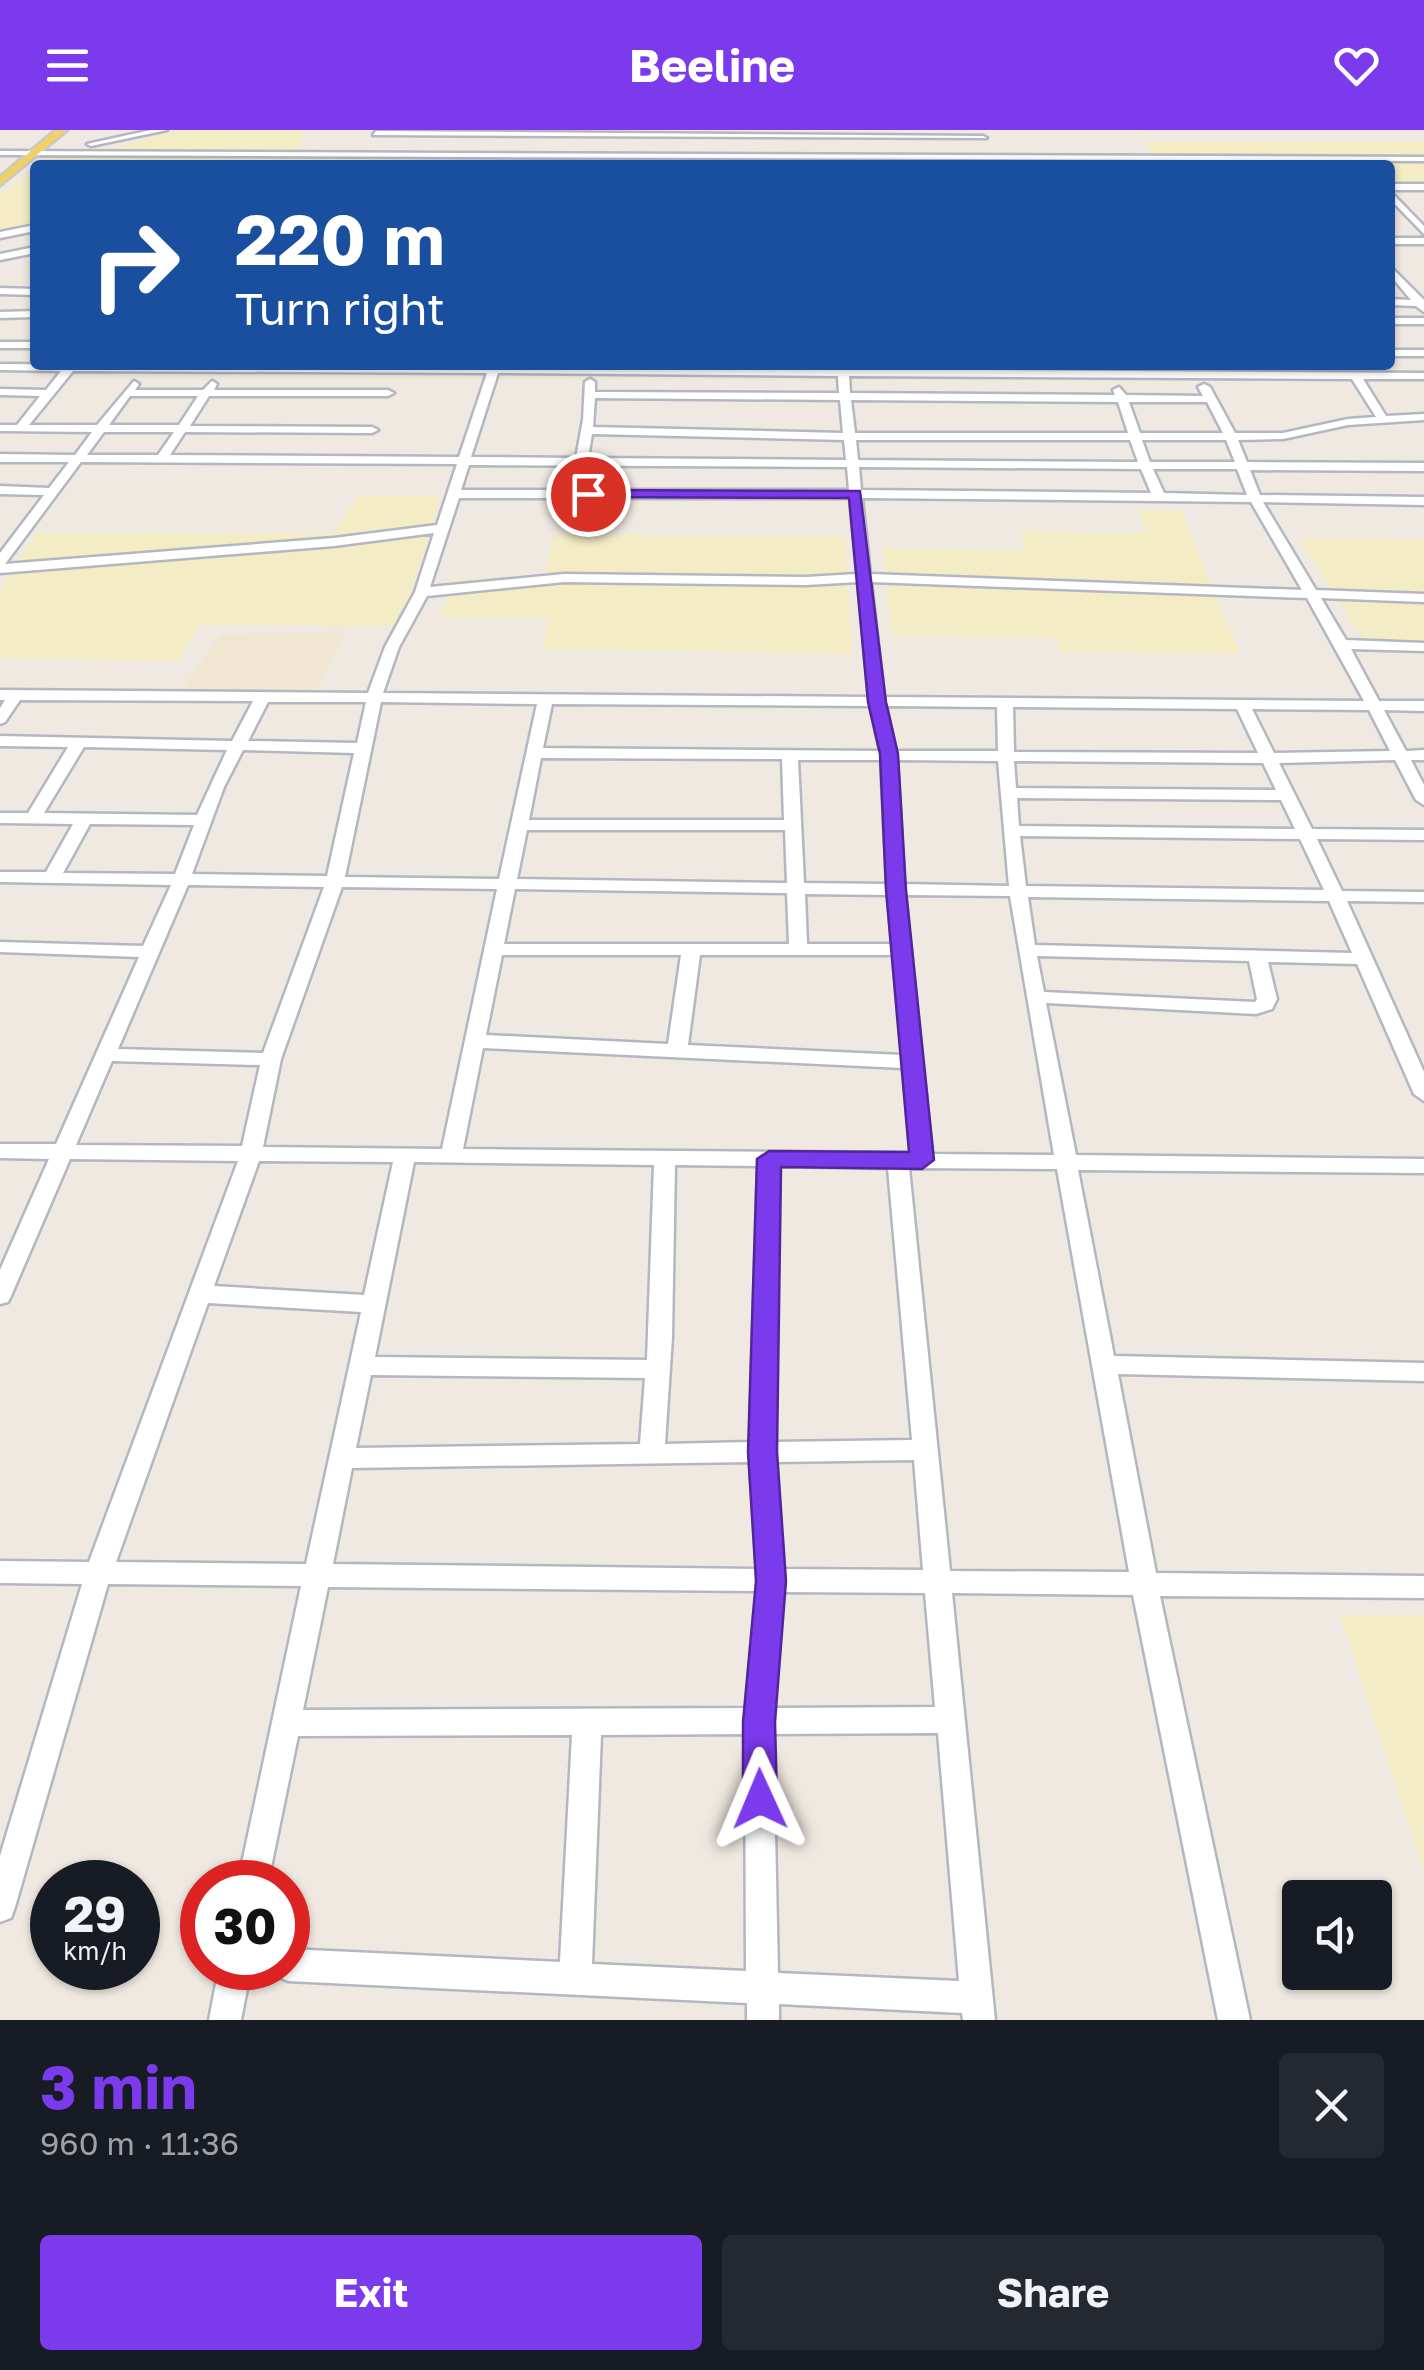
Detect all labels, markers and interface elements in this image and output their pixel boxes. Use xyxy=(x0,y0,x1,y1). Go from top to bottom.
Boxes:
icon: menu xyxy=(40,38,95,93)
text: Beeline xyxy=(629,38,795,92)
icon: heart xyxy=(1329,38,1384,93)
text: 220 m xyxy=(235,196,445,280)
icon: right xyxy=(70,200,200,330)
text: Turn right xyxy=(235,281,445,335)
pin xyxy=(546,452,631,537)
icon: arrive xyxy=(561,467,616,522)
position arrow xyxy=(708,1747,812,1851)
speed limit sign: 30 xyxy=(180,1860,310,1990)
map controls xyxy=(1282,1880,1392,1990)
button: sound xyxy=(1282,1880,1392,1990)
text: 29 xyxy=(64,1883,126,1943)
text: km/h xyxy=(63,1935,127,1966)
text: 3 min xyxy=(40,2050,197,2122)
button: close xyxy=(1279,2053,1384,2158)
text: 960 m · 11:36 xyxy=(40,2124,239,2162)
button: Exit xyxy=(40,2235,702,2350)
button: Share xyxy=(722,2235,1384,2350)

